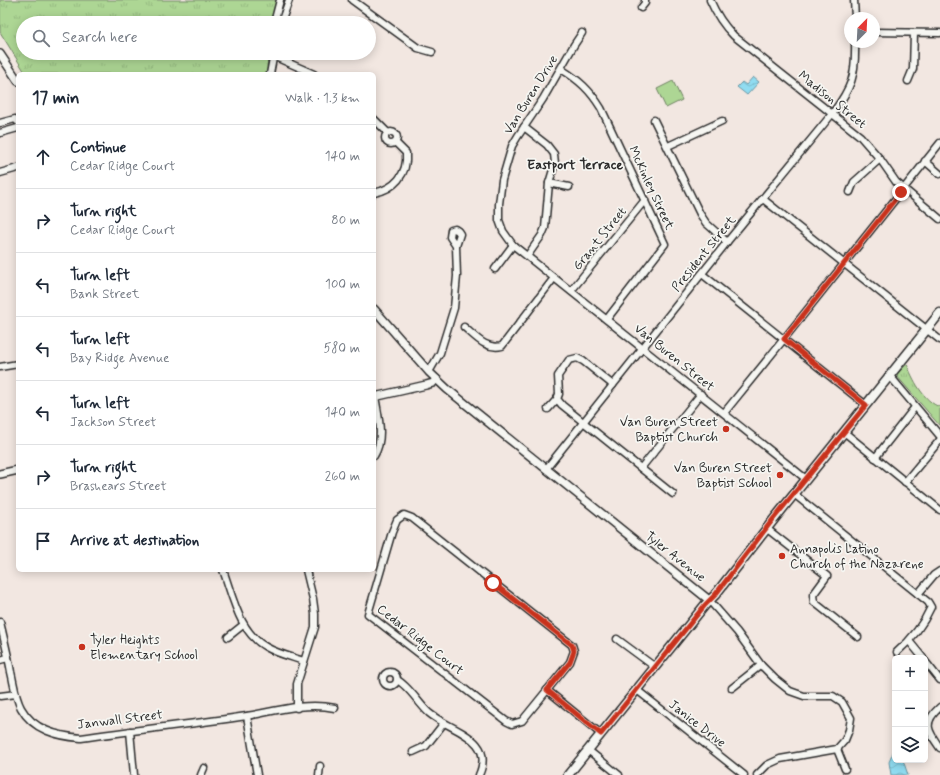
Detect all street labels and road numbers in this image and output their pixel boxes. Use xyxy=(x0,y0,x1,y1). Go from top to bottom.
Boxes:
street label: Van Buren Drive xyxy=(500,52,562,138)
street label: Madison Street xyxy=(794,67,870,133)
street label: McKinley Street xyxy=(624,143,678,233)
street label: Grant Street xyxy=(569,204,631,274)
street label: President Street xyxy=(668,212,740,295)
street label: Van Buren Street xyxy=(630,320,718,396)
street label: Tyler Avenue xyxy=(641,528,709,586)
street label: Cedar Ridge Court xyxy=(373,601,467,680)
street label: Janice Drive xyxy=(665,696,729,752)
street label: Janwall Street xyxy=(76,706,164,734)

